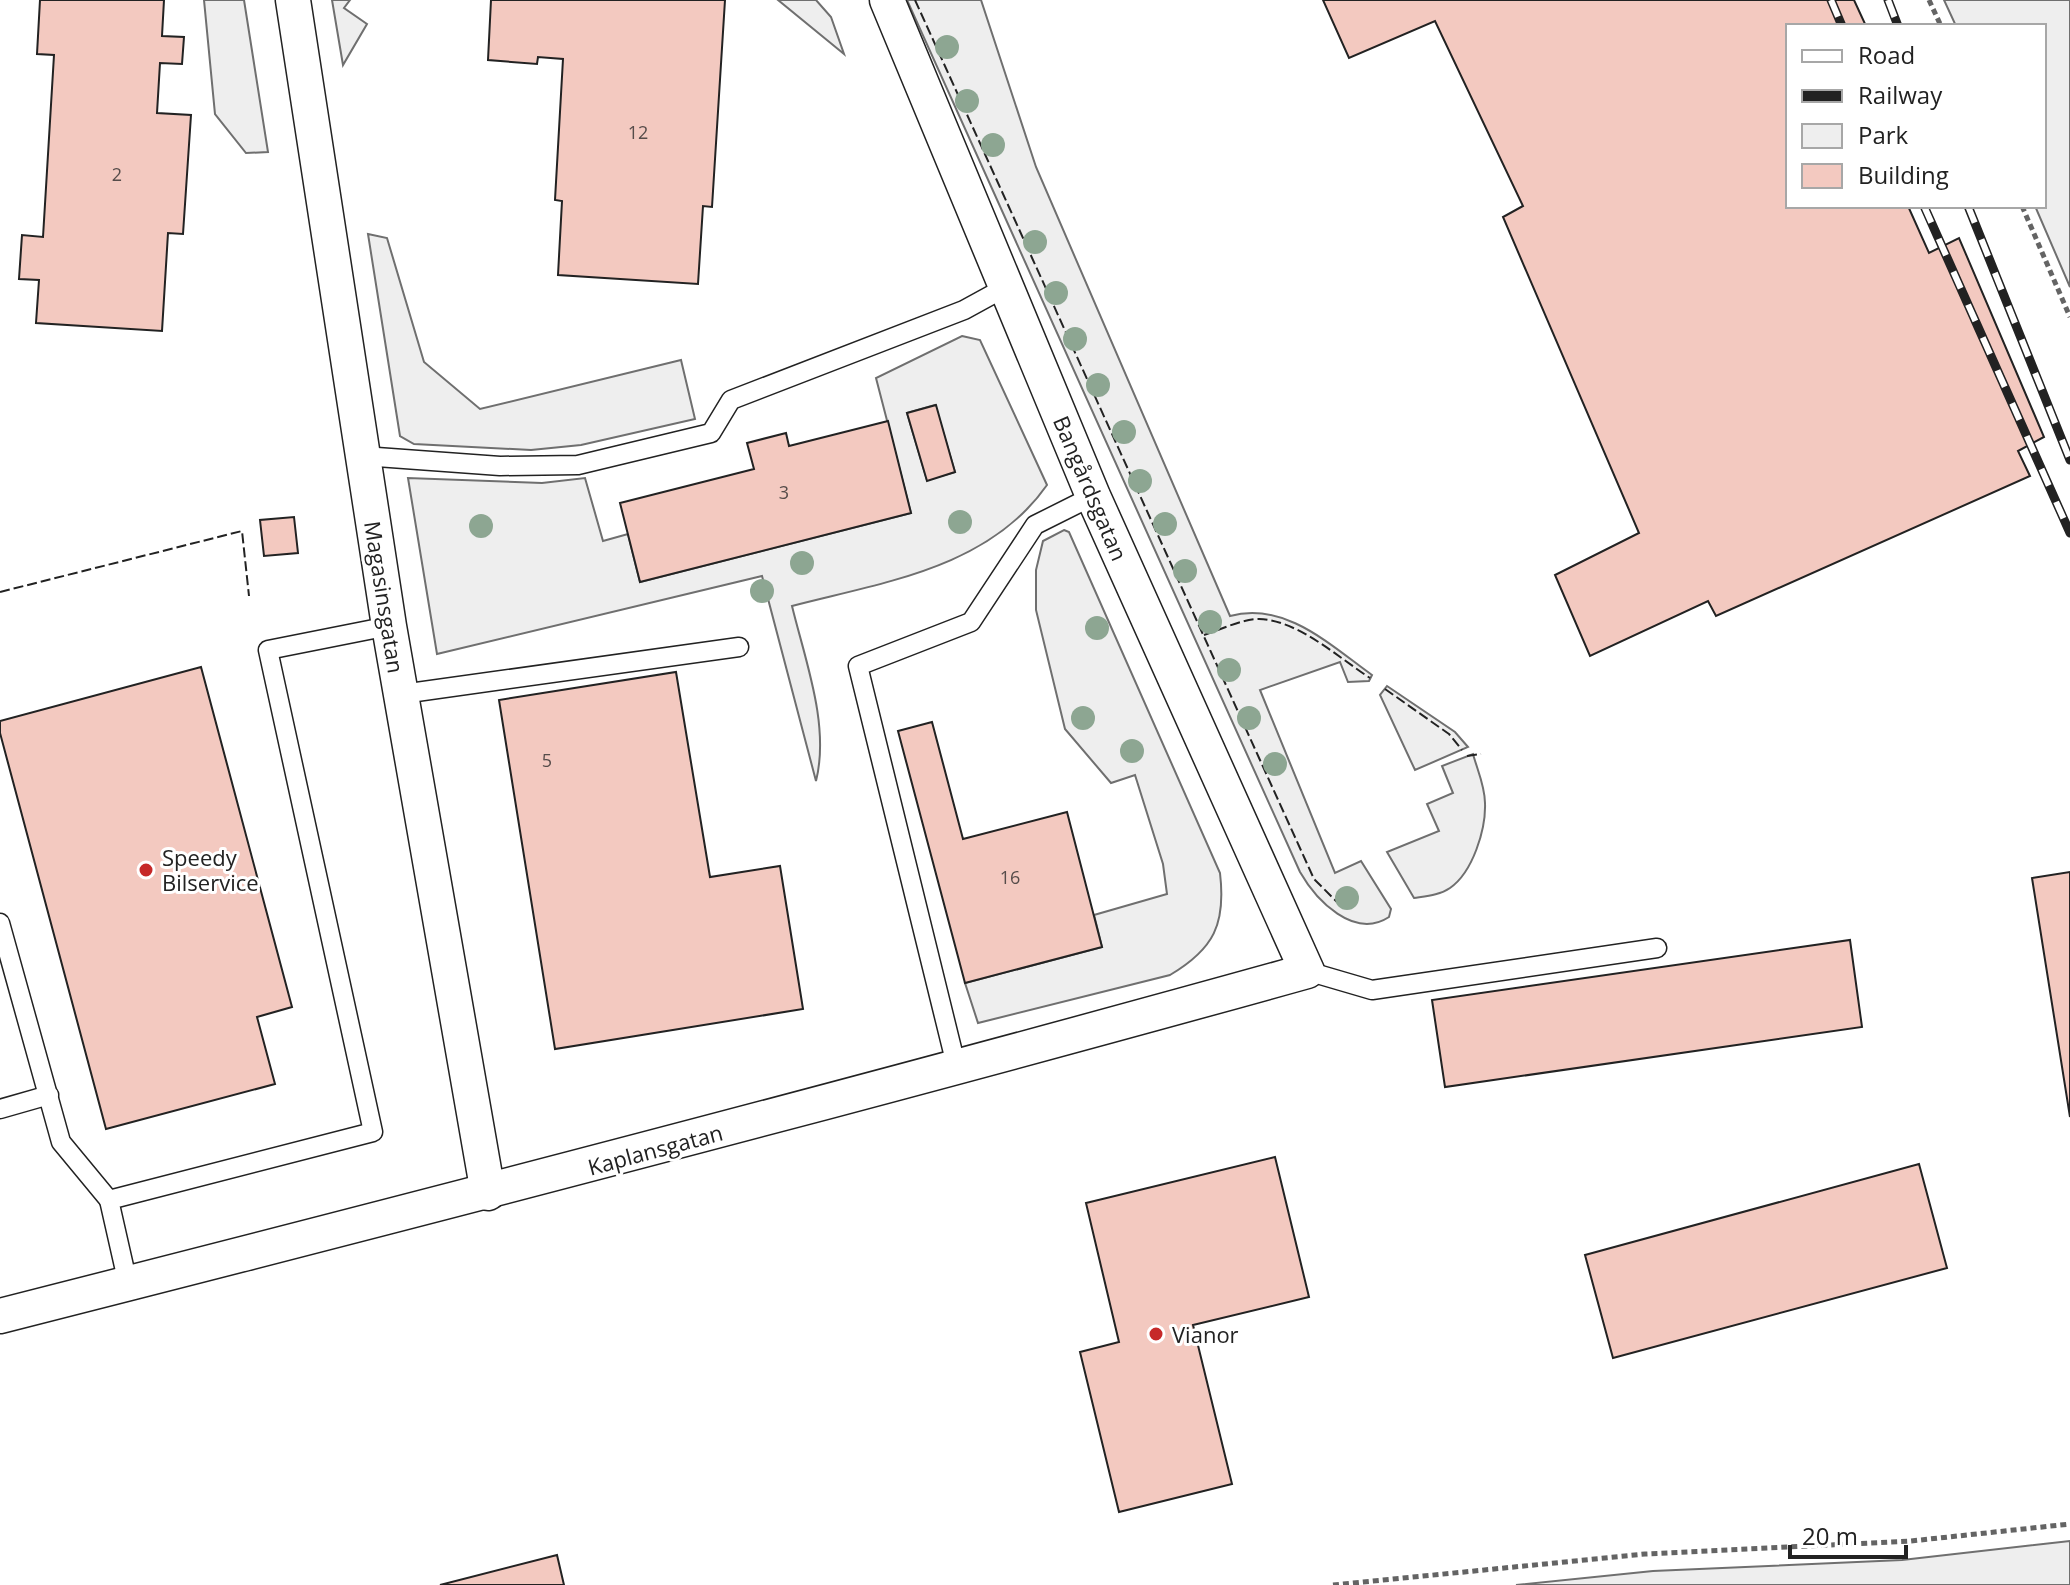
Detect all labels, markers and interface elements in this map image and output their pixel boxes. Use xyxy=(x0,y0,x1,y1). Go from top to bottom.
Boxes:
legend xyxy=(1786,24,2046,208)
text: Road xyxy=(1858,38,1915,71)
text: Railway xyxy=(1858,78,1943,111)
text: Park xyxy=(1858,118,1909,151)
house number: 12 xyxy=(628,120,648,144)
text: Building xyxy=(1858,158,1949,191)
house number: 2 xyxy=(112,162,122,186)
street label: Bangårdsgatan xyxy=(1047,411,1135,565)
house number: 3 xyxy=(779,480,789,504)
street label: Magasinsgatan xyxy=(358,519,412,675)
house number: 5 xyxy=(542,748,552,772)
place label: Speedy Bilservice xyxy=(162,842,259,897)
marker: Speedy Bilservice xyxy=(137,861,155,879)
house number: 16 xyxy=(1000,865,1020,889)
street label: Kaplansgatan xyxy=(584,1117,726,1181)
place label: Vianor xyxy=(1172,1319,1239,1349)
marker: Vianor xyxy=(1147,1325,1165,1343)
scale bar xyxy=(1790,1509,1906,1559)
text: 20 m xyxy=(1802,1519,1858,1552)

